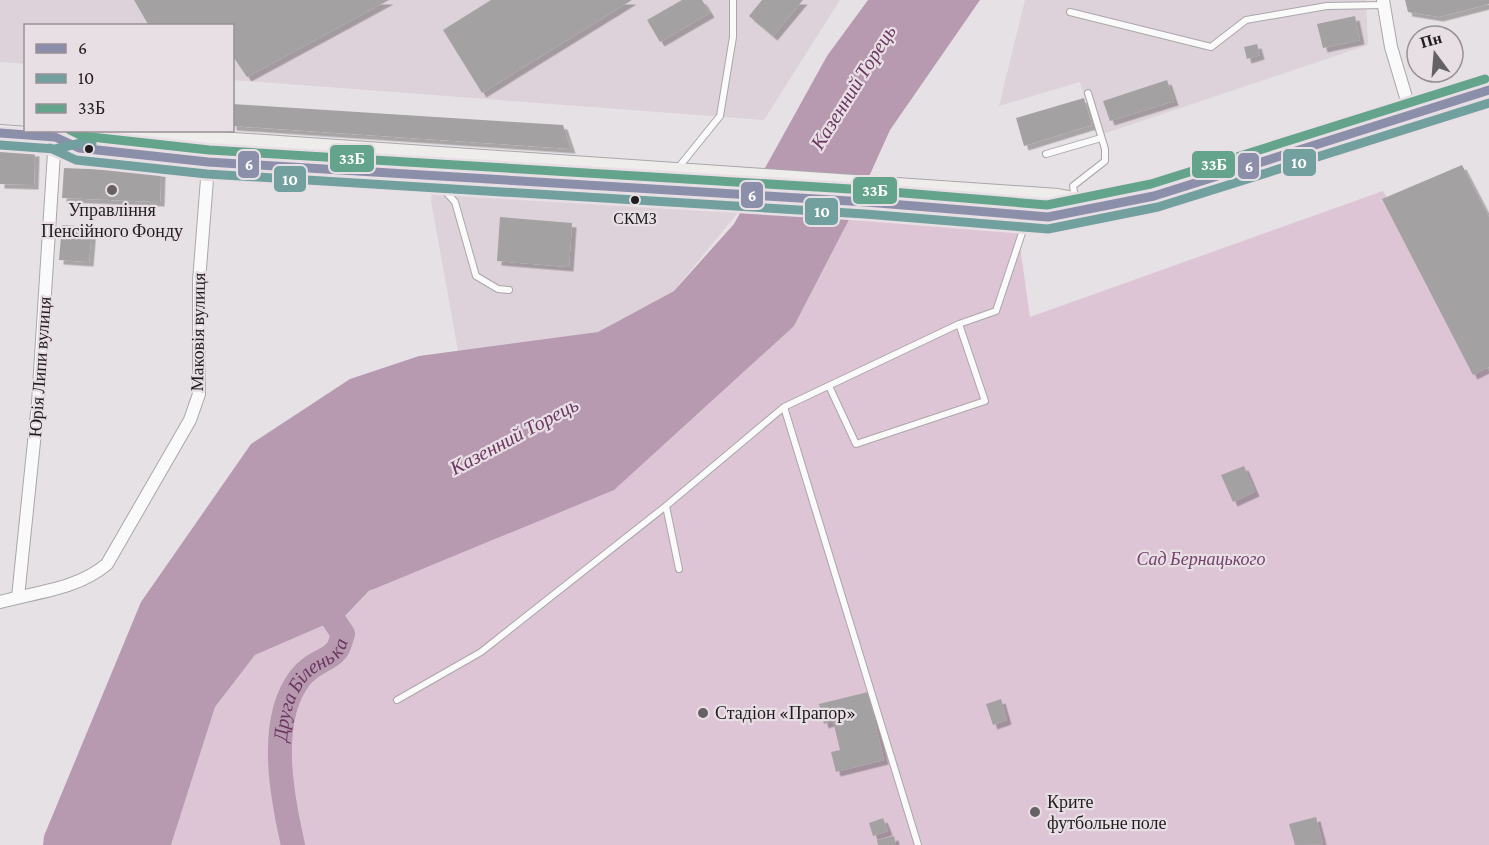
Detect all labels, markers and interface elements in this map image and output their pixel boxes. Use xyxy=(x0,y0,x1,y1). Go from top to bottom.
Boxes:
water label: Казенний Торець xyxy=(806,21,901,154)
legend xyxy=(24,24,234,132)
north arrow xyxy=(1405,24,1465,84)
text: Пн xyxy=(1418,29,1444,51)
text: 6 xyxy=(78,38,87,58)
text: 10 xyxy=(78,68,94,88)
text: 33Б xyxy=(78,98,105,118)
unlabelled marker xyxy=(83,143,95,155)
line badge: 33Б xyxy=(329,144,375,173)
line badge: 10 xyxy=(1282,148,1317,177)
line badge: 6 xyxy=(237,150,260,179)
text: 33Б xyxy=(339,150,365,167)
line badge: 33Б xyxy=(1191,150,1236,179)
line badge: 6 xyxy=(1237,152,1260,180)
text: 10 xyxy=(1291,154,1307,171)
text: 6 xyxy=(245,156,253,173)
text: 33Б xyxy=(1201,156,1227,173)
text: 6 xyxy=(1245,158,1253,175)
line badge: 10 xyxy=(273,165,307,193)
text: 10 xyxy=(282,171,298,188)
line badge: 33Б xyxy=(852,176,898,205)
line badge: 6 xyxy=(740,181,764,209)
text: 33Б xyxy=(862,182,888,199)
marker: Управління Пенсійного Фонду xyxy=(105,183,119,197)
text: 6 xyxy=(748,187,756,204)
marker: СКМЗ xyxy=(629,194,641,206)
line badge: 10 xyxy=(804,197,839,226)
place label: Управління Пенсійного Фонду xyxy=(41,200,183,241)
text: 10 xyxy=(814,203,830,220)
place label: СКМЗ xyxy=(613,210,657,227)
street label: Маковія вулиця xyxy=(187,273,209,391)
street label: Юрія Липи вулиця xyxy=(25,296,55,438)
water label: Казенний Торець xyxy=(445,393,582,480)
park label: Сад Бернацького xyxy=(1136,549,1266,569)
water label: Друга Біленька xyxy=(269,635,352,744)
place label: Стадіон «Прапор» xyxy=(715,703,856,723)
marker: Стадіон «Прапор» xyxy=(696,706,710,720)
place label: Крите футбольне поле xyxy=(1047,792,1167,833)
marker: Крите футбольне поле xyxy=(1028,805,1042,819)

